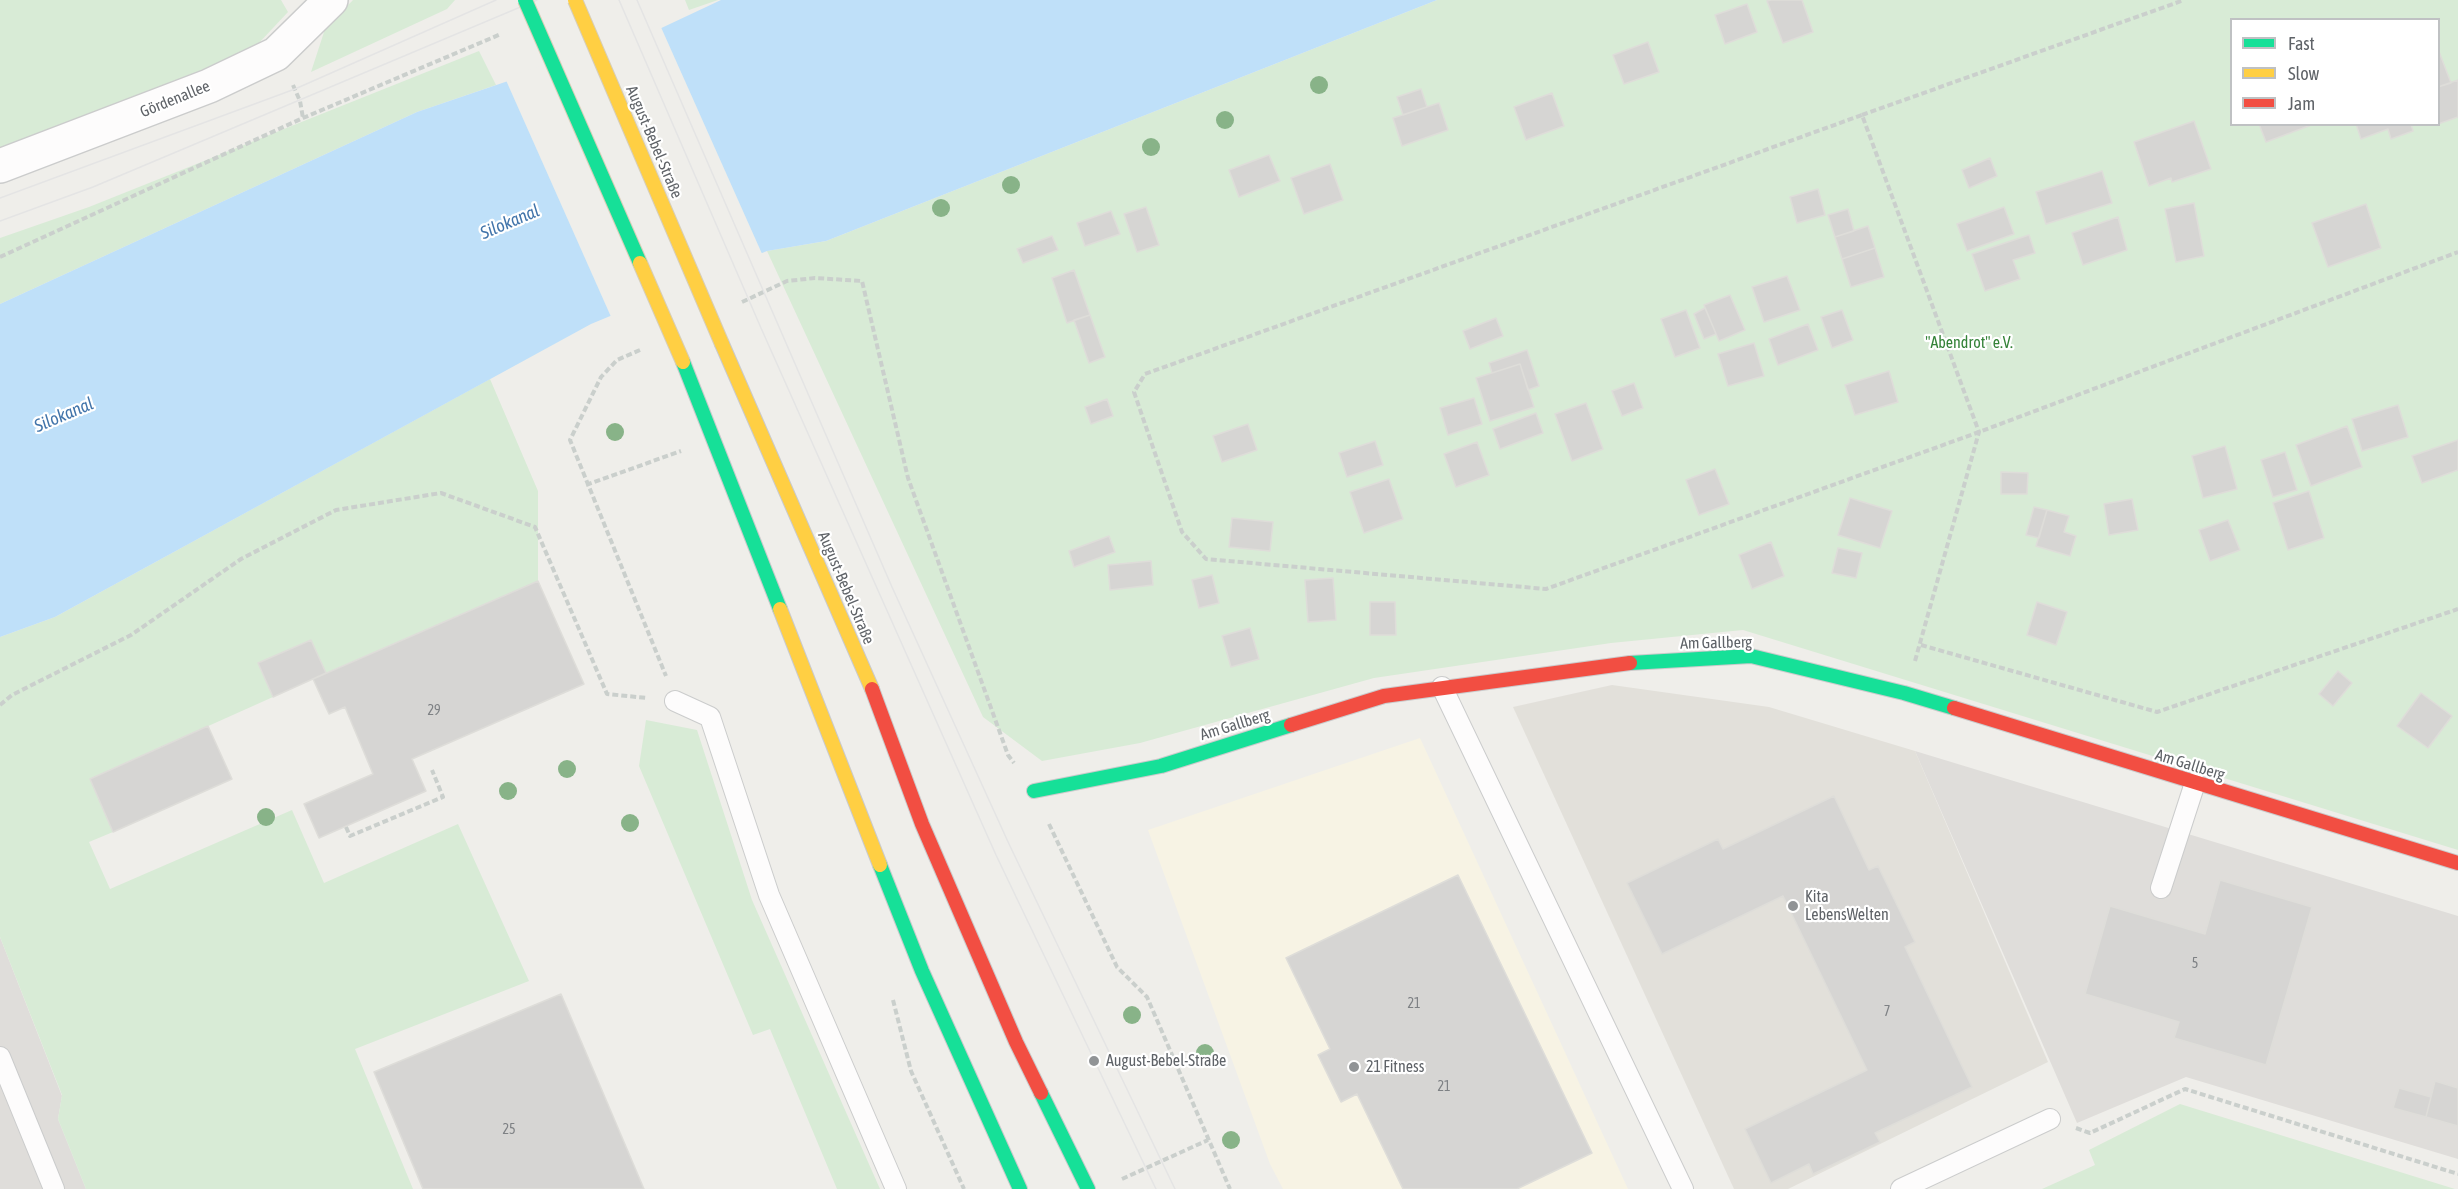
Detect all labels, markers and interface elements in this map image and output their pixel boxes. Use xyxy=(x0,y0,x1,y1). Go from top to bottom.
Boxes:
legend xyxy=(2230,18,2440,126)
text: Fast xyxy=(2288,33,2315,54)
text: Slow xyxy=(2288,63,2319,84)
street label: Gördenallee xyxy=(137,76,213,122)
street label: August-Bebel-Straße xyxy=(622,83,686,201)
text: Jam xyxy=(2288,93,2315,114)
water label: Silokanal xyxy=(477,200,543,244)
park label: "Abendrot" e.V. xyxy=(1925,333,2013,353)
water label: Silokanal xyxy=(31,393,97,437)
street label: August-Bebel-Straße xyxy=(814,529,878,647)
street label: Am Gallberg xyxy=(1680,633,1752,653)
house number: 29 xyxy=(427,703,441,719)
street label: Am Gallberg xyxy=(1198,705,1272,745)
street label: Am Gallberg xyxy=(2153,745,2227,785)
place label: Kita LebensWelten xyxy=(1805,887,1889,925)
marker: Kita LebensWelten xyxy=(1786,899,1800,913)
house number: 5 xyxy=(2192,956,2198,972)
house number: 21 xyxy=(1407,996,1421,1012)
house number: 7 xyxy=(1884,1004,1890,1020)
place label: August-Bebel-Straße xyxy=(1106,1051,1226,1071)
marker: August-Bebel-Straße xyxy=(1087,1054,1101,1068)
place label: 21 Fitness xyxy=(1366,1057,1424,1077)
marker: 21 Fitness xyxy=(1347,1060,1361,1074)
house number: 21 xyxy=(1437,1079,1451,1095)
house number: 25 xyxy=(502,1122,516,1138)

